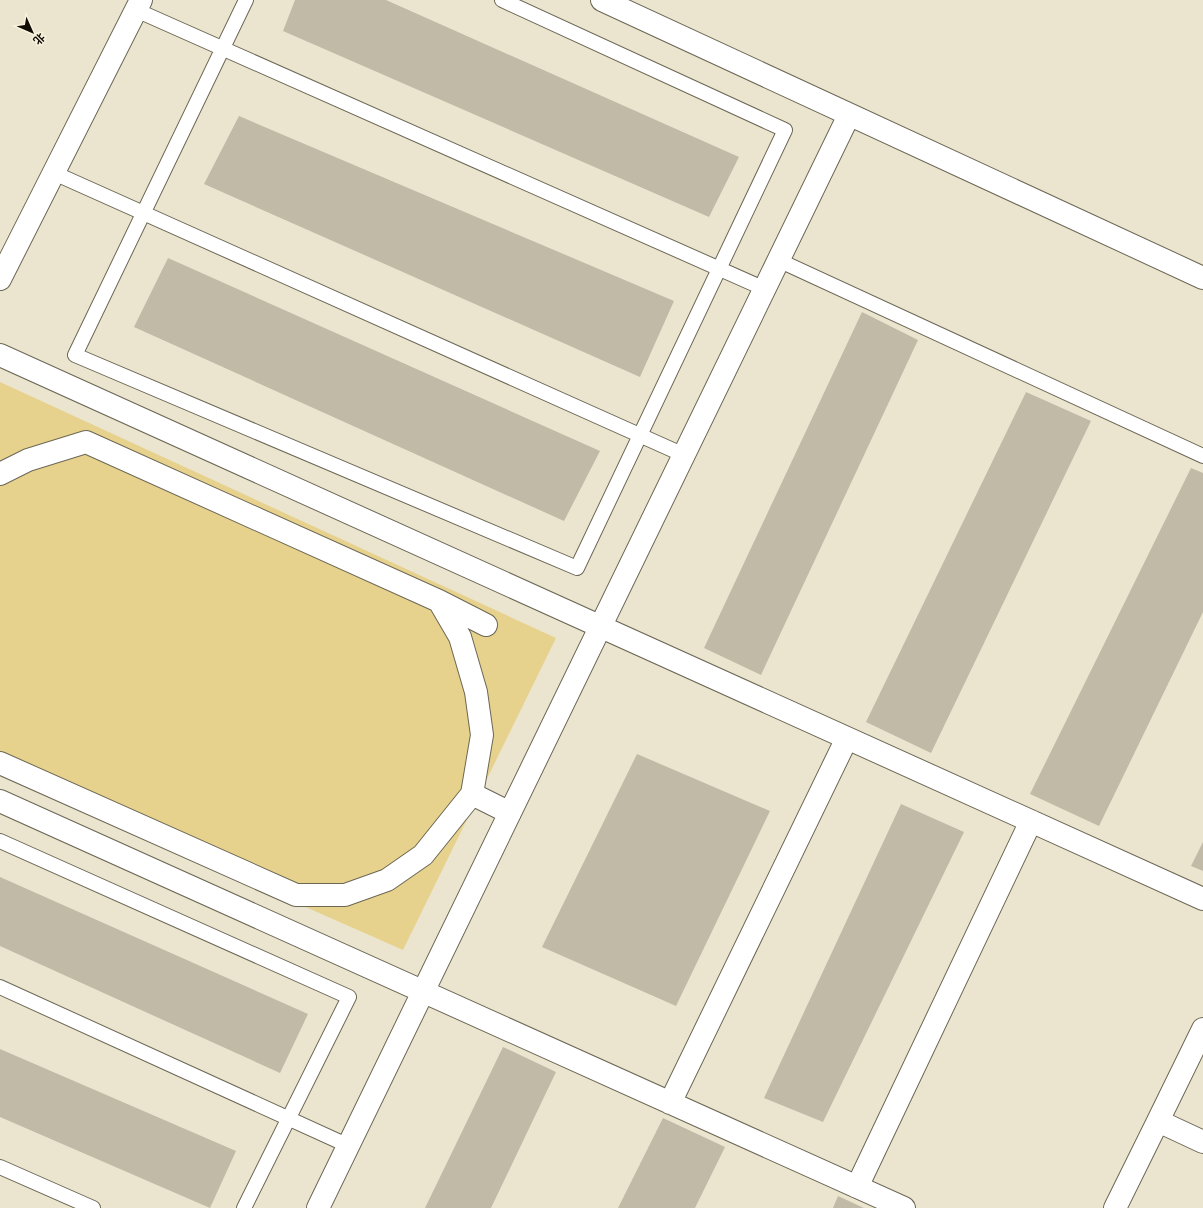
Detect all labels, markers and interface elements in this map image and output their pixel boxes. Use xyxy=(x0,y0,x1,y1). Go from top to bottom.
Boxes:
north arrow xyxy=(12,12,52,52)
text: 北 xyxy=(30,30,47,47)

